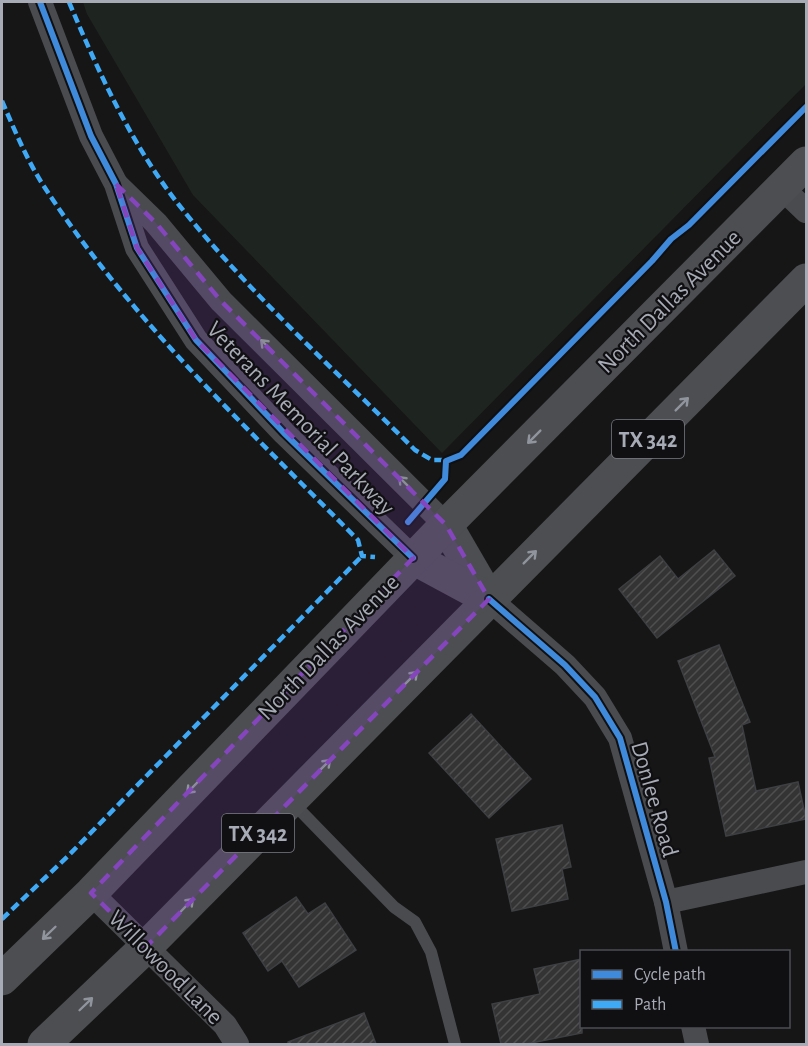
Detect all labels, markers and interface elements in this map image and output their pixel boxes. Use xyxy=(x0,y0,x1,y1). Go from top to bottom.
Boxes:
street label: North Dallas Avenue xyxy=(593,225,746,378)
street label: Veterans Memorial Parkway xyxy=(202,317,399,520)
one-way arrow xyxy=(259,338,274,353)
one-way arrow xyxy=(675,397,690,412)
road number: TX 342 xyxy=(612,420,684,458)
one-way arrow xyxy=(526,429,541,444)
one-way arrow xyxy=(398,476,412,491)
one-way arrow xyxy=(523,550,538,565)
street label: North Dallas Avenue xyxy=(254,570,404,725)
one-way arrow xyxy=(404,670,419,685)
street label: Donlee Road xyxy=(626,739,682,860)
one-way arrow xyxy=(317,759,331,774)
one-way arrow xyxy=(185,780,200,795)
road number: TX 342 xyxy=(222,814,294,852)
one-way arrow xyxy=(180,898,195,913)
street label: Willowood Lane xyxy=(104,906,227,1029)
one-way arrow xyxy=(42,926,57,941)
legend xyxy=(580,950,790,1028)
text: Cycle path xyxy=(634,966,706,984)
text: Path xyxy=(634,996,666,1014)
one-way arrow xyxy=(79,997,94,1011)

